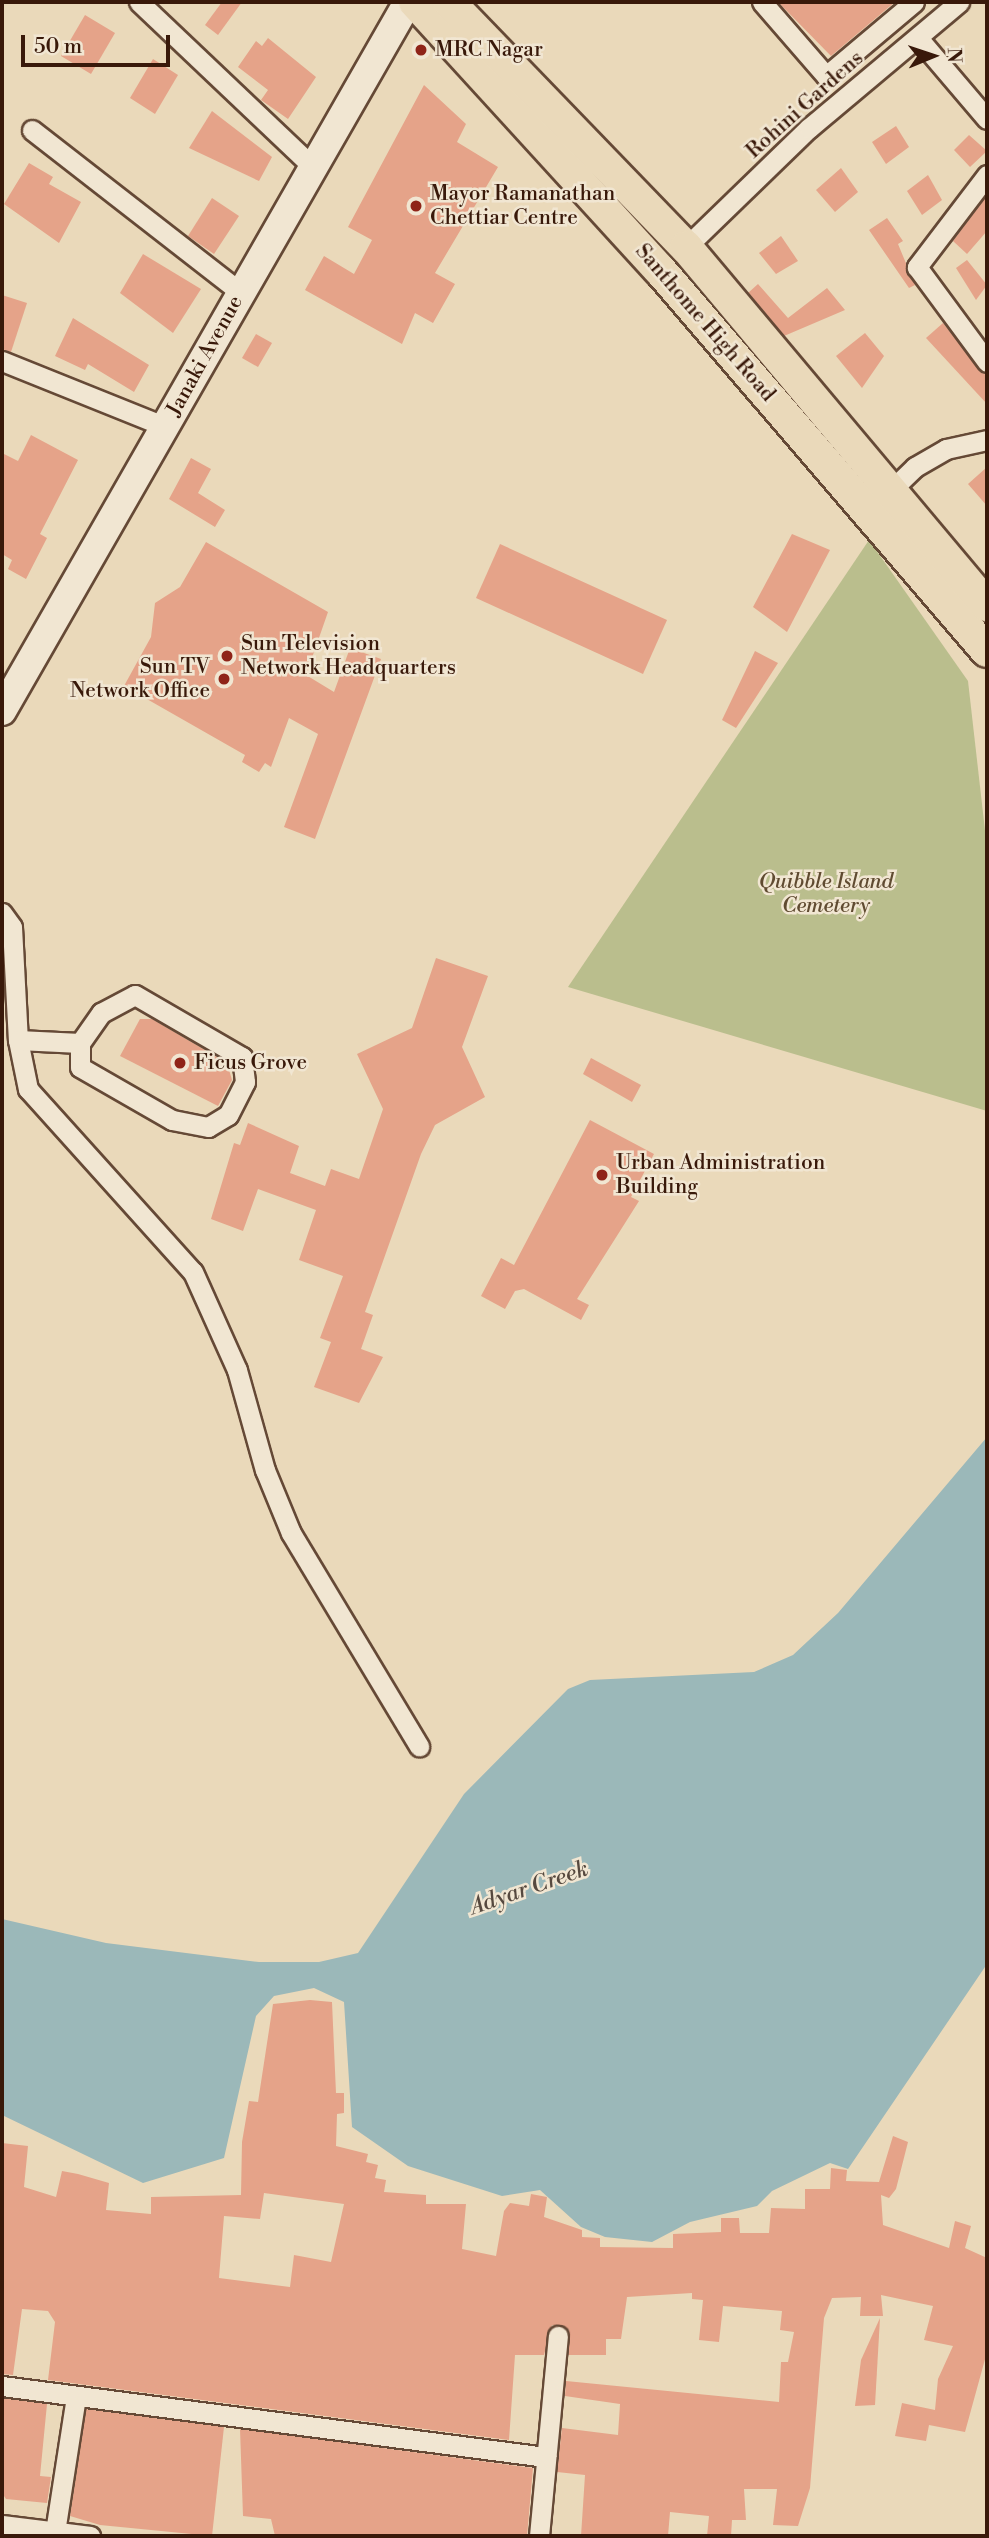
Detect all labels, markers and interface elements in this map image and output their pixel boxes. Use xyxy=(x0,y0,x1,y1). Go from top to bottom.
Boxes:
scale bar xyxy=(24,21,173,65)
north arrow xyxy=(898,21,968,91)
text: 50 m xyxy=(34,34,82,60)
place label: MRC Nagar xyxy=(435,37,543,63)
marker: MRC Nagar xyxy=(413,42,429,58)
street label: Rohini Gardens xyxy=(741,46,869,164)
text: N xyxy=(942,47,966,63)
place label: Mayor Ramanathan Chettiar Centre xyxy=(430,181,615,231)
marker: Mayor Ramanathan Chettiar Centre xyxy=(408,198,424,214)
street label: Santhome High Road xyxy=(630,239,780,407)
street label: Janaki Avenue xyxy=(161,291,249,421)
place label: Sun Television Network Headquarters xyxy=(241,631,456,681)
marker: Sun Television Network Headquarters xyxy=(219,648,235,664)
place label: Sun TV Network Office xyxy=(70,654,210,704)
marker: Sun TV Network Office xyxy=(216,671,232,687)
park label: Quibble Island Cemetery xyxy=(759,869,893,919)
place label: Ficus Grove xyxy=(194,1050,307,1076)
marker: Ficus Grove xyxy=(172,1055,188,1071)
place label: Urban Administration Building xyxy=(616,1150,825,1200)
marker: Urban Administration Building xyxy=(594,1167,610,1183)
water label: Adyar Creek xyxy=(466,1855,592,1921)

